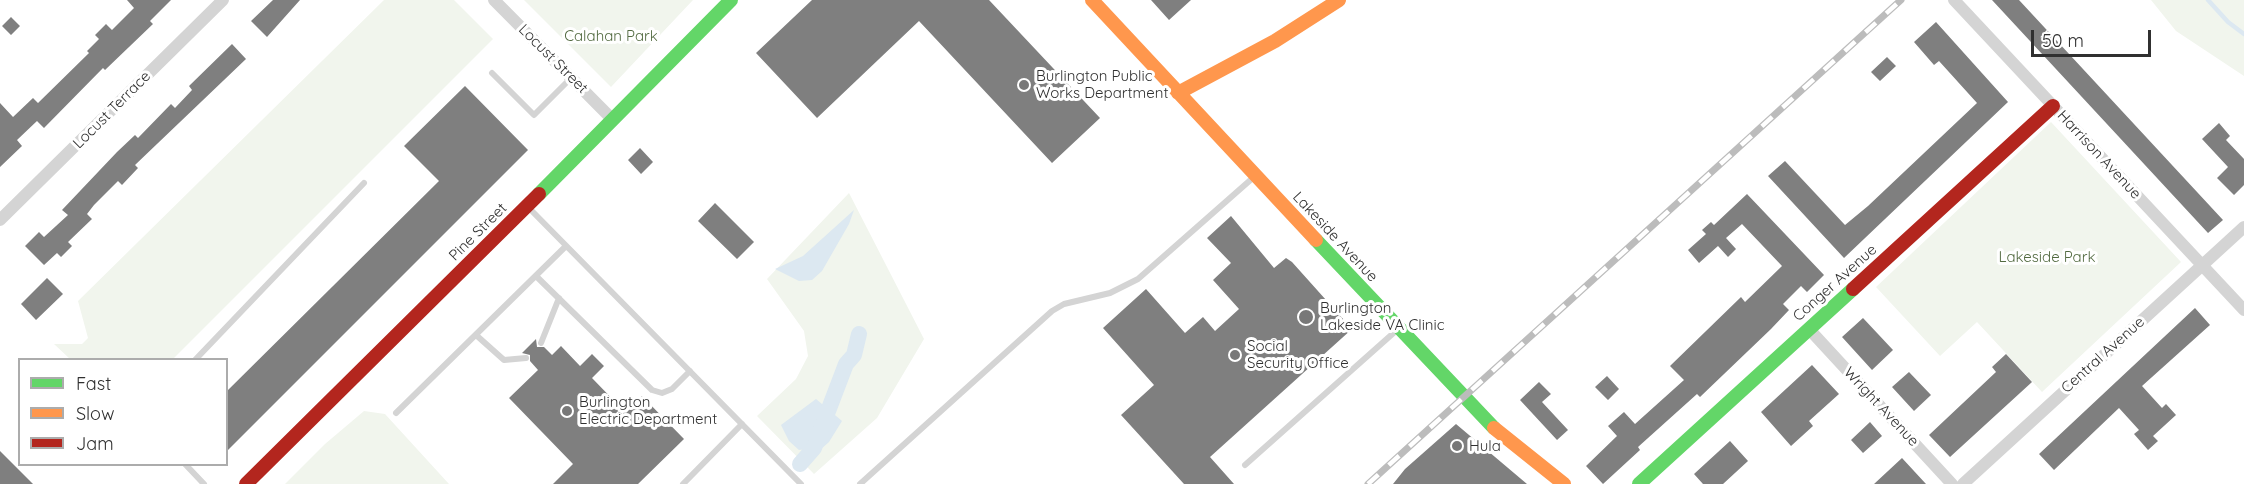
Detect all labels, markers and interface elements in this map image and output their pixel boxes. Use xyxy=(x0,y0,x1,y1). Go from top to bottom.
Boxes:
scale bar xyxy=(2034,18,2154,56)
street label: Locust Street xyxy=(515,21,591,97)
park label: Calahan Park xyxy=(564,27,658,45)
text: 50 m xyxy=(2042,29,2084,52)
place label: Burlington Public Works Department xyxy=(1036,67,1169,102)
street label: Locust Terrace xyxy=(70,68,154,152)
marker: Burlington Public Works Department xyxy=(1017,78,1031,92)
street label: Harrison Avenue xyxy=(2053,107,2145,203)
street label: Lakeside Avenue xyxy=(1289,188,1381,286)
street label: Pine Street xyxy=(445,199,511,265)
street label: Conger Avenue xyxy=(1790,241,1880,325)
park label: Lakeside Park xyxy=(1999,248,2095,266)
place label: Burlington Lakeside VA Clinic xyxy=(1320,299,1445,334)
marker: Burlington Lakeside VA Clinic xyxy=(1297,308,1315,326)
street label: Central Avenue xyxy=(2058,313,2148,397)
place label: Social Security Office xyxy=(1247,337,1349,372)
marker: Social Security Office xyxy=(1228,348,1242,362)
legend xyxy=(18,358,228,466)
street label: Wright Avenue xyxy=(1840,364,1922,450)
text: Fast xyxy=(76,372,111,395)
place label: Burlington Electric Department xyxy=(579,393,717,428)
text: Slow xyxy=(76,402,114,425)
marker: Burlington Electric Department xyxy=(560,404,574,418)
text: Jam xyxy=(76,432,114,455)
place label: Hula xyxy=(1469,437,1501,455)
marker: Hula xyxy=(1450,439,1464,453)

